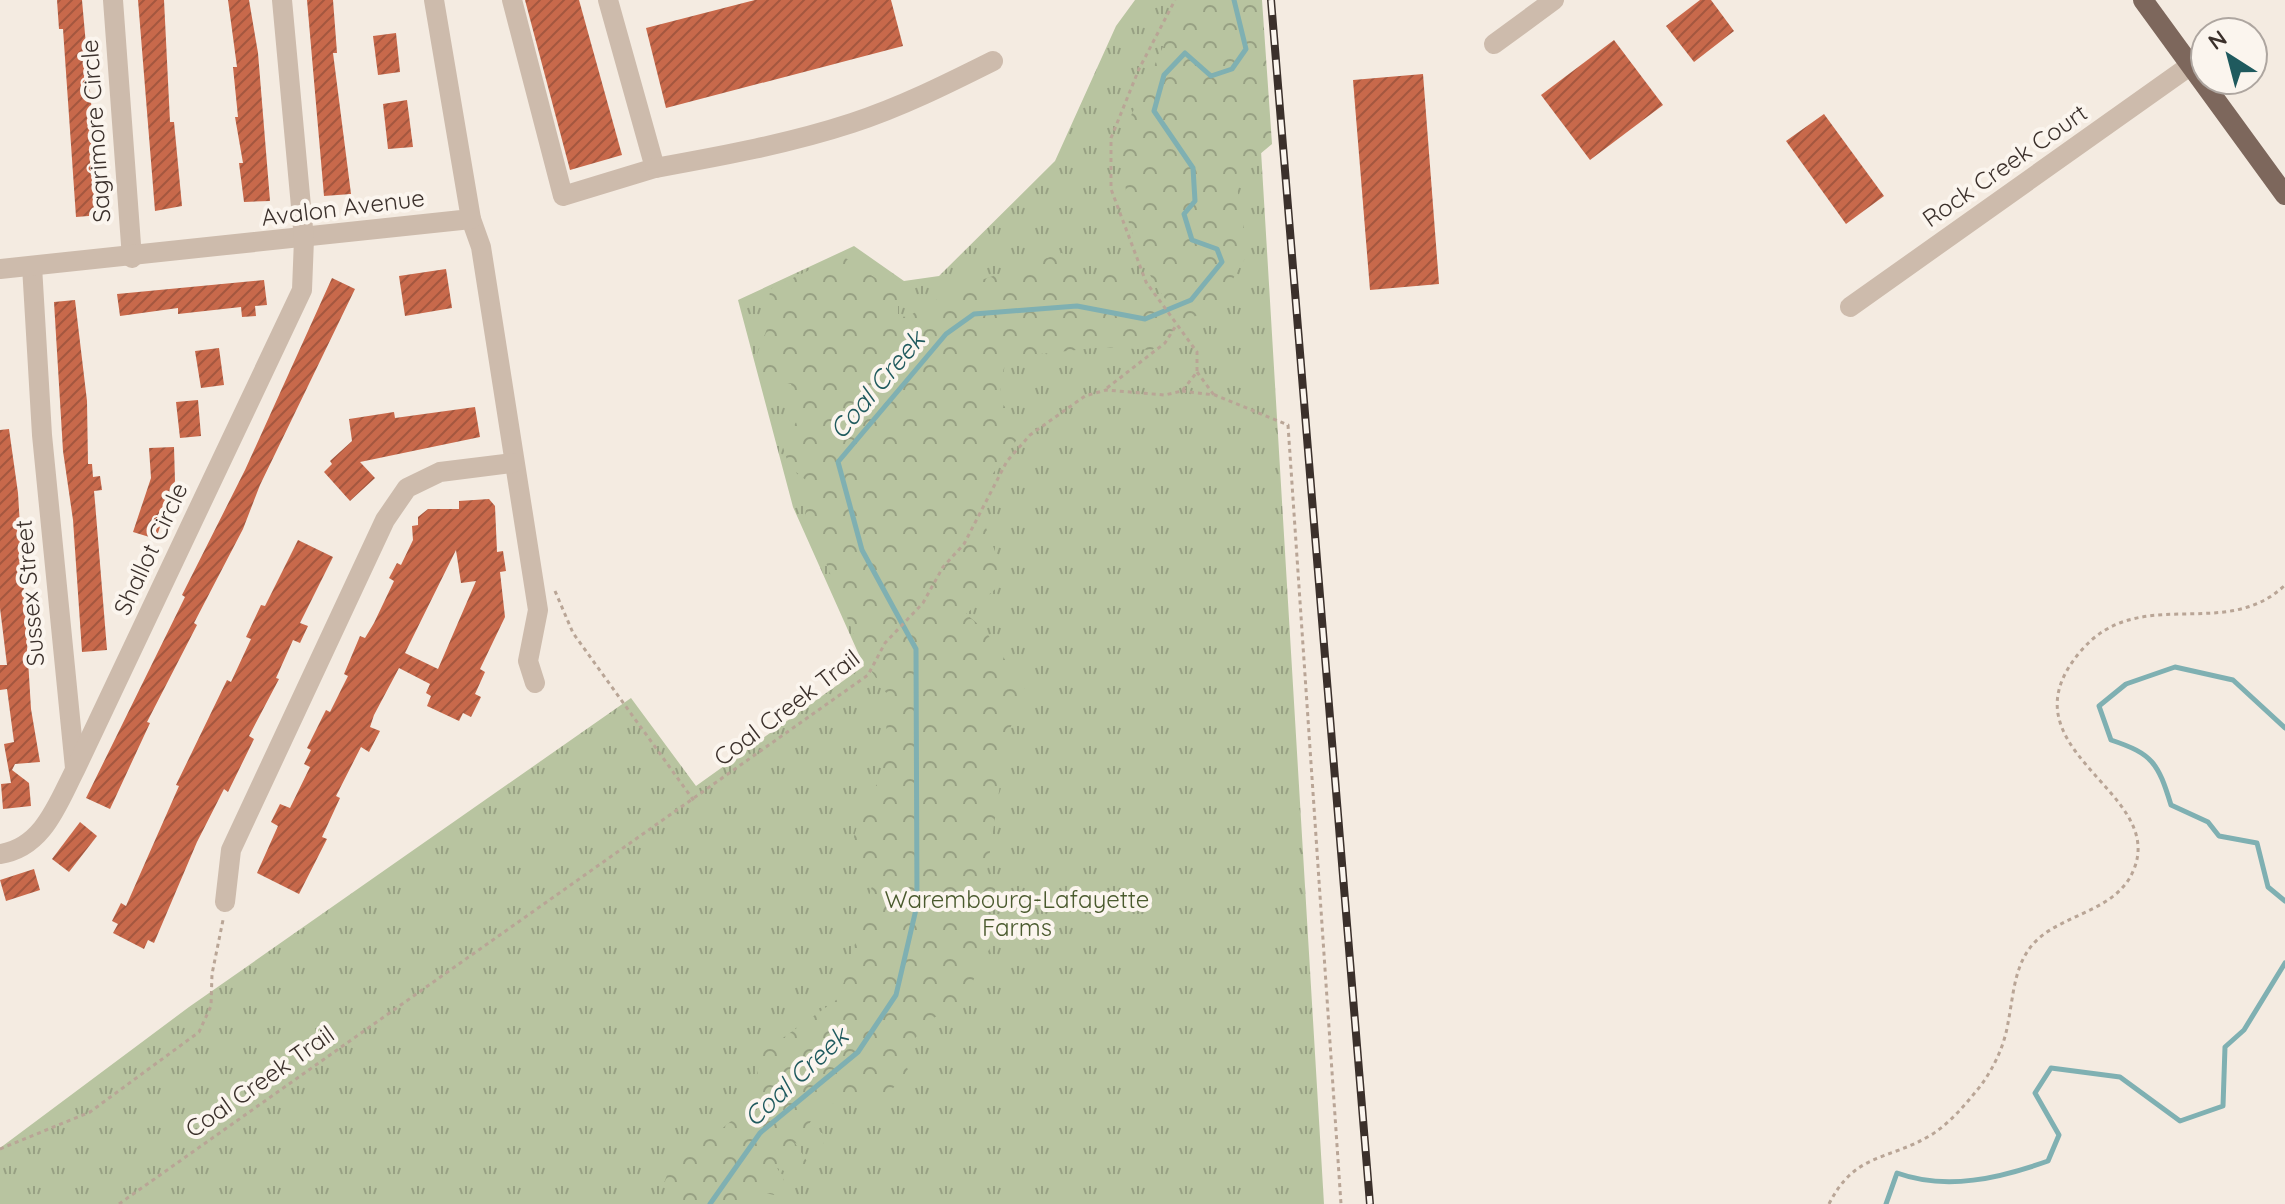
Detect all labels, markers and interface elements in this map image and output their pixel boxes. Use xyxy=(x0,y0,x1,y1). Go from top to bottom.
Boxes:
north arrow xyxy=(2189,16,2269,96)
text: N xyxy=(2202,24,2232,56)
street label: Sagrimore Circle xyxy=(74,39,116,224)
street label: Rock Creek Court xyxy=(1916,97,2093,233)
street label: Avalon Avenue xyxy=(259,182,426,232)
water label: Coal Creek xyxy=(822,322,933,446)
street label: Shallot Circle xyxy=(106,478,194,619)
street label: Sussex Street xyxy=(8,519,50,668)
street label: Coal Creek Trail xyxy=(708,643,865,772)
park label: Warembourg-Lafayette Farms xyxy=(885,884,1149,942)
water label: Coal Creek xyxy=(736,1018,856,1133)
street label: Coal Creek Trail xyxy=(179,1019,340,1144)

